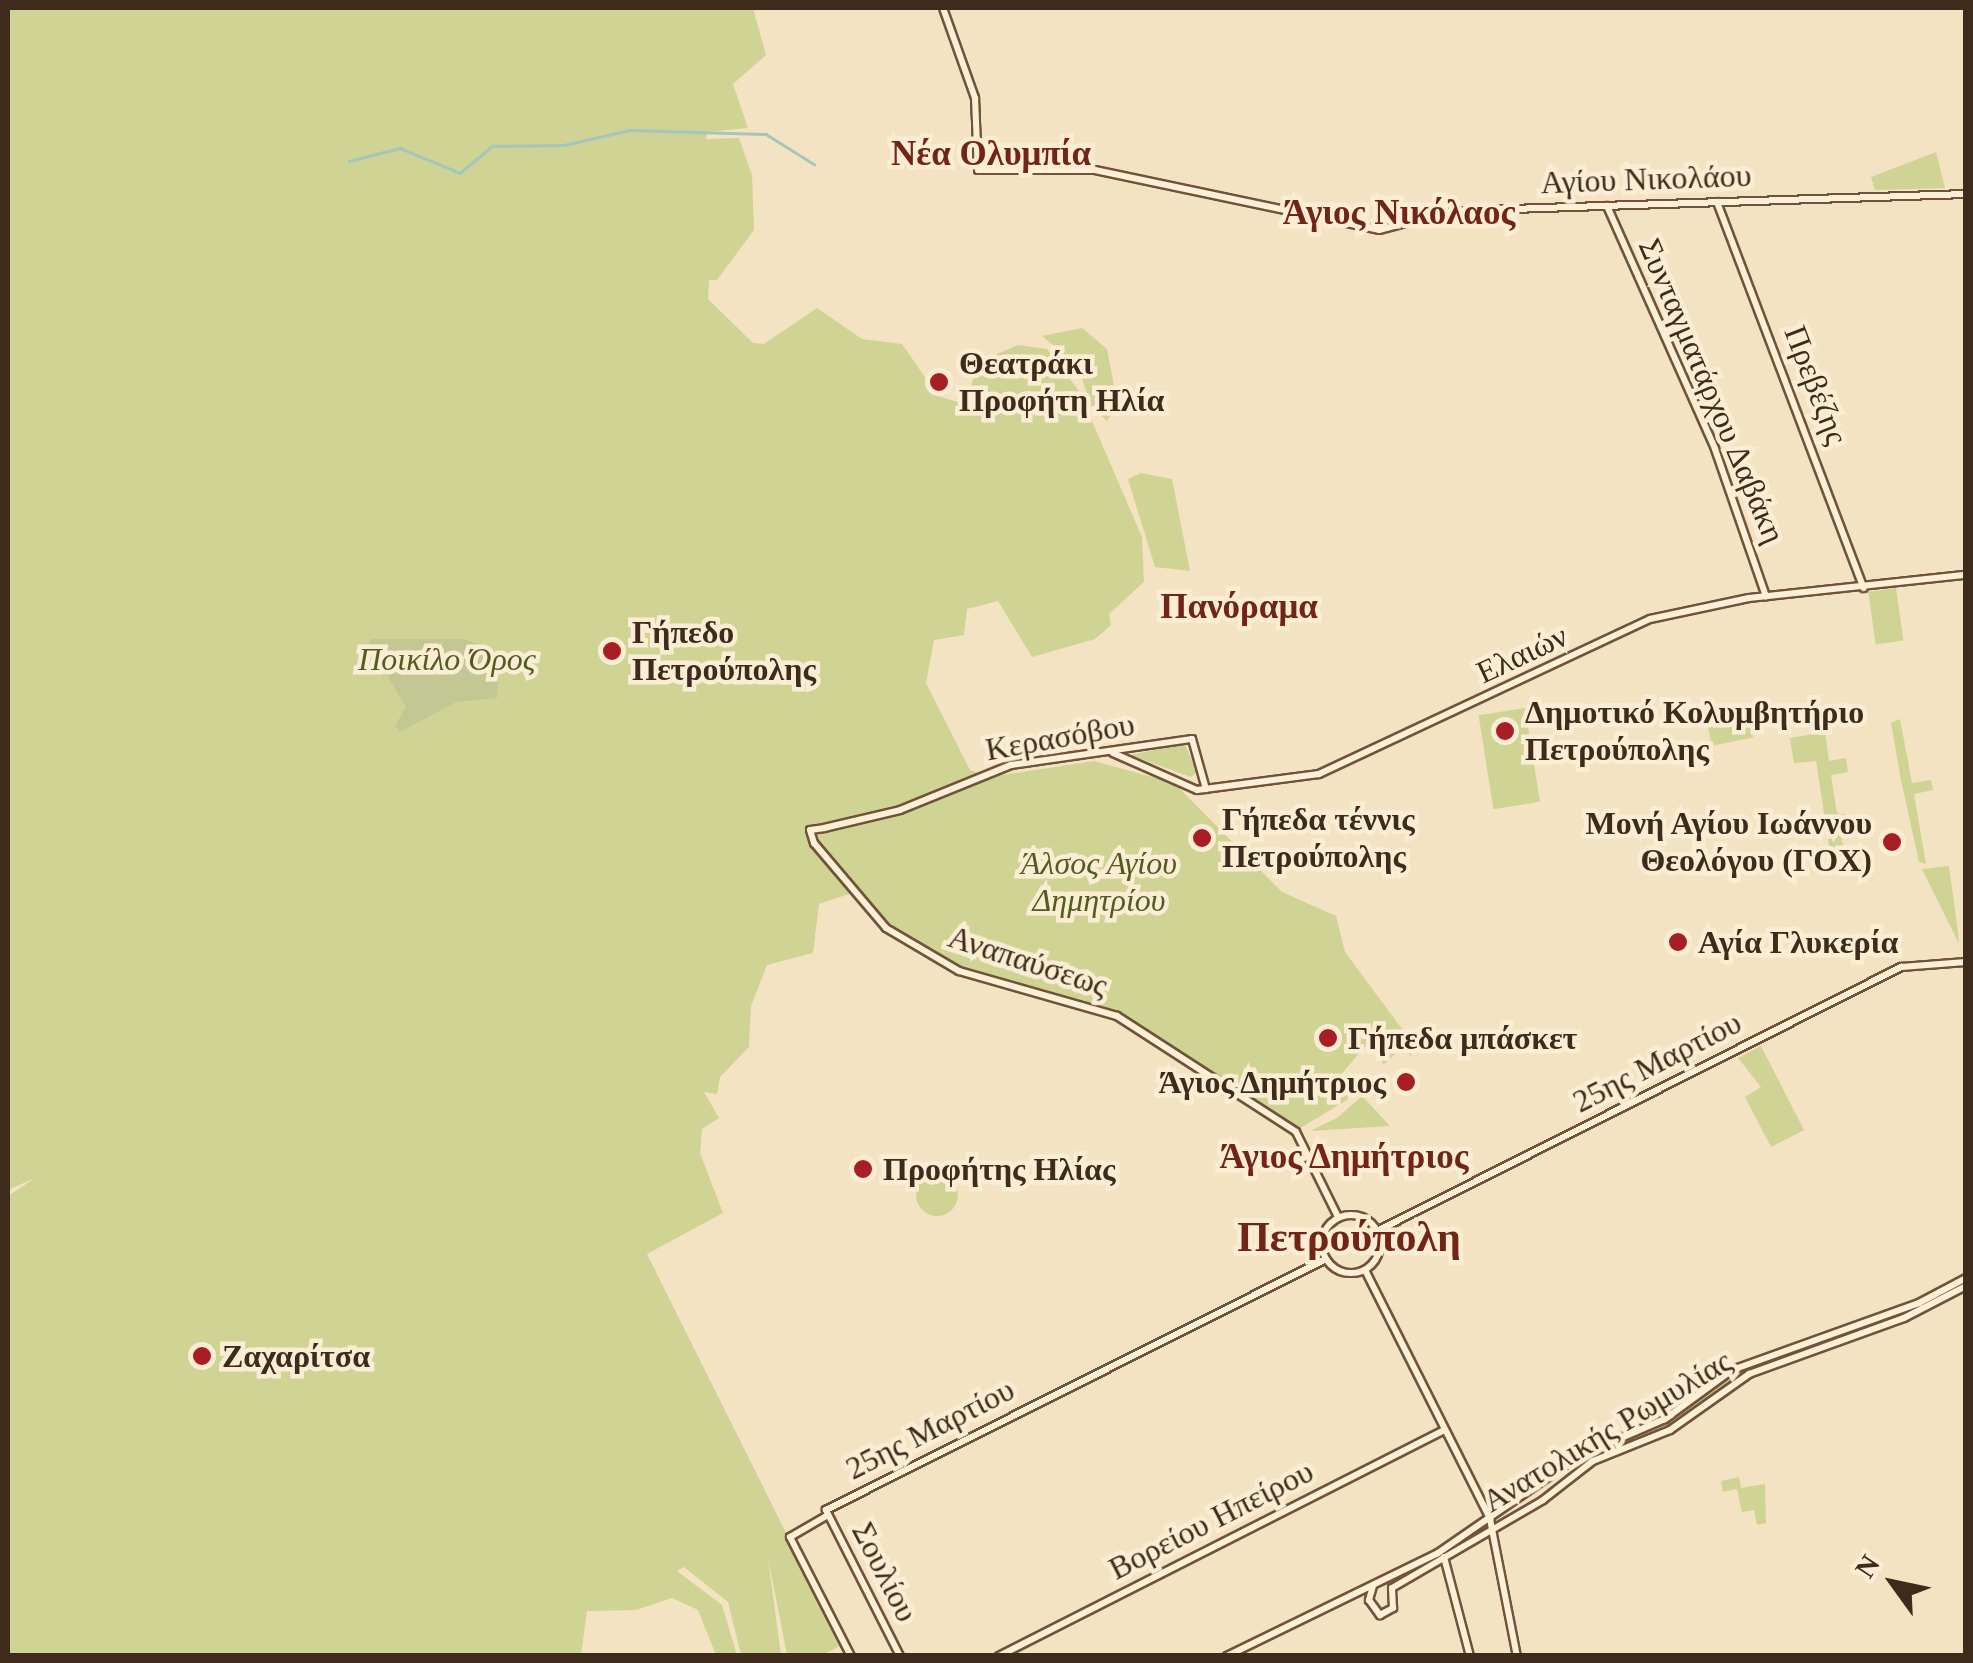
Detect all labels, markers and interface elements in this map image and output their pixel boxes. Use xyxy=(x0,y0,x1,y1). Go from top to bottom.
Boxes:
district label: Νέα Ολυμπία xyxy=(891,133,1091,175)
street label: Αγίου Νικολάου xyxy=(1540,156,1752,202)
district label: Άγιος Νικόλαος xyxy=(1283,192,1515,234)
street label: Συνταγματάρχου Δαβάκη xyxy=(1630,232,1794,550)
street label: Πρεβέζης xyxy=(1776,320,1856,450)
place label: Θεατράκι Προφήτη Ηλία xyxy=(959,345,1164,420)
marker: Θεατράκι Προφήτη Ηλία xyxy=(928,371,950,393)
district label: Πανόραμα xyxy=(1160,586,1318,628)
place label: Γήπεδο Πετρούπολης xyxy=(632,614,816,689)
street label: Ελαιών xyxy=(1470,616,1574,692)
park label: Ποικίλο Όρος xyxy=(358,640,536,678)
marker: Γήπεδο Πετρούπολης xyxy=(601,640,623,662)
place label: Δημοτικό Κολυμβητήριο Πετρούπολης xyxy=(1525,694,1864,769)
street label: Κερασόβου xyxy=(982,705,1138,769)
marker: Δημοτικό Κολυμβητήριο Πετρούπολης xyxy=(1494,720,1516,742)
place label: Γήπεδα τέννις Πετρούπολης xyxy=(1222,801,1415,876)
place label: Μονή Αγίου Ιωάννου Θεολόγου (ΓΟΧ) xyxy=(1584,805,1872,880)
marker: Γήπεδα τέννις Πετρούπολης xyxy=(1191,827,1213,849)
marker: Μονή Αγίου Ιωάννου Θεολόγου (ΓΟΧ) xyxy=(1881,831,1903,853)
park label: Άλσος Αγίου Δημητρίου xyxy=(1021,845,1177,920)
street label: Αναπαύσεως xyxy=(944,917,1112,1005)
place label: Αγία Γλυκερία xyxy=(1698,923,1898,961)
marker: Αγία Γλυκερία xyxy=(1667,931,1689,953)
street label: 25ης Μαρτίου xyxy=(1566,1003,1748,1121)
place label: Γήπεδα μπάσκετ xyxy=(1348,1019,1577,1057)
marker: Γήπεδα μπάσκετ xyxy=(1317,1027,1339,1049)
place label: Άγιος Δημήτριος xyxy=(1157,1063,1386,1101)
marker: Άγιος Δημήτριος xyxy=(1395,1071,1417,1093)
district label: Άγιος Δημήτριος xyxy=(1219,1136,1469,1178)
place label: Προφήτης Ηλίας xyxy=(883,1150,1115,1188)
marker: Προφήτης Ηλίας xyxy=(852,1158,874,1180)
district label: Πετρούπολη xyxy=(1237,1212,1461,1262)
place label: Ζαχαρίτσα xyxy=(222,1337,370,1375)
street label: Ανατολικής Ρωμυλίας xyxy=(1476,1342,1738,1520)
marker: Ζαχαρίτσα xyxy=(191,1345,213,1367)
street label: 25ης Μαρτίου xyxy=(839,1370,1021,1488)
street label: Βορείου Ηπείρου xyxy=(1102,1452,1320,1588)
street label: Σουλίου xyxy=(844,1516,926,1628)
north arrow xyxy=(1843,1533,1943,1633)
text: N xyxy=(1849,1549,1886,1583)

